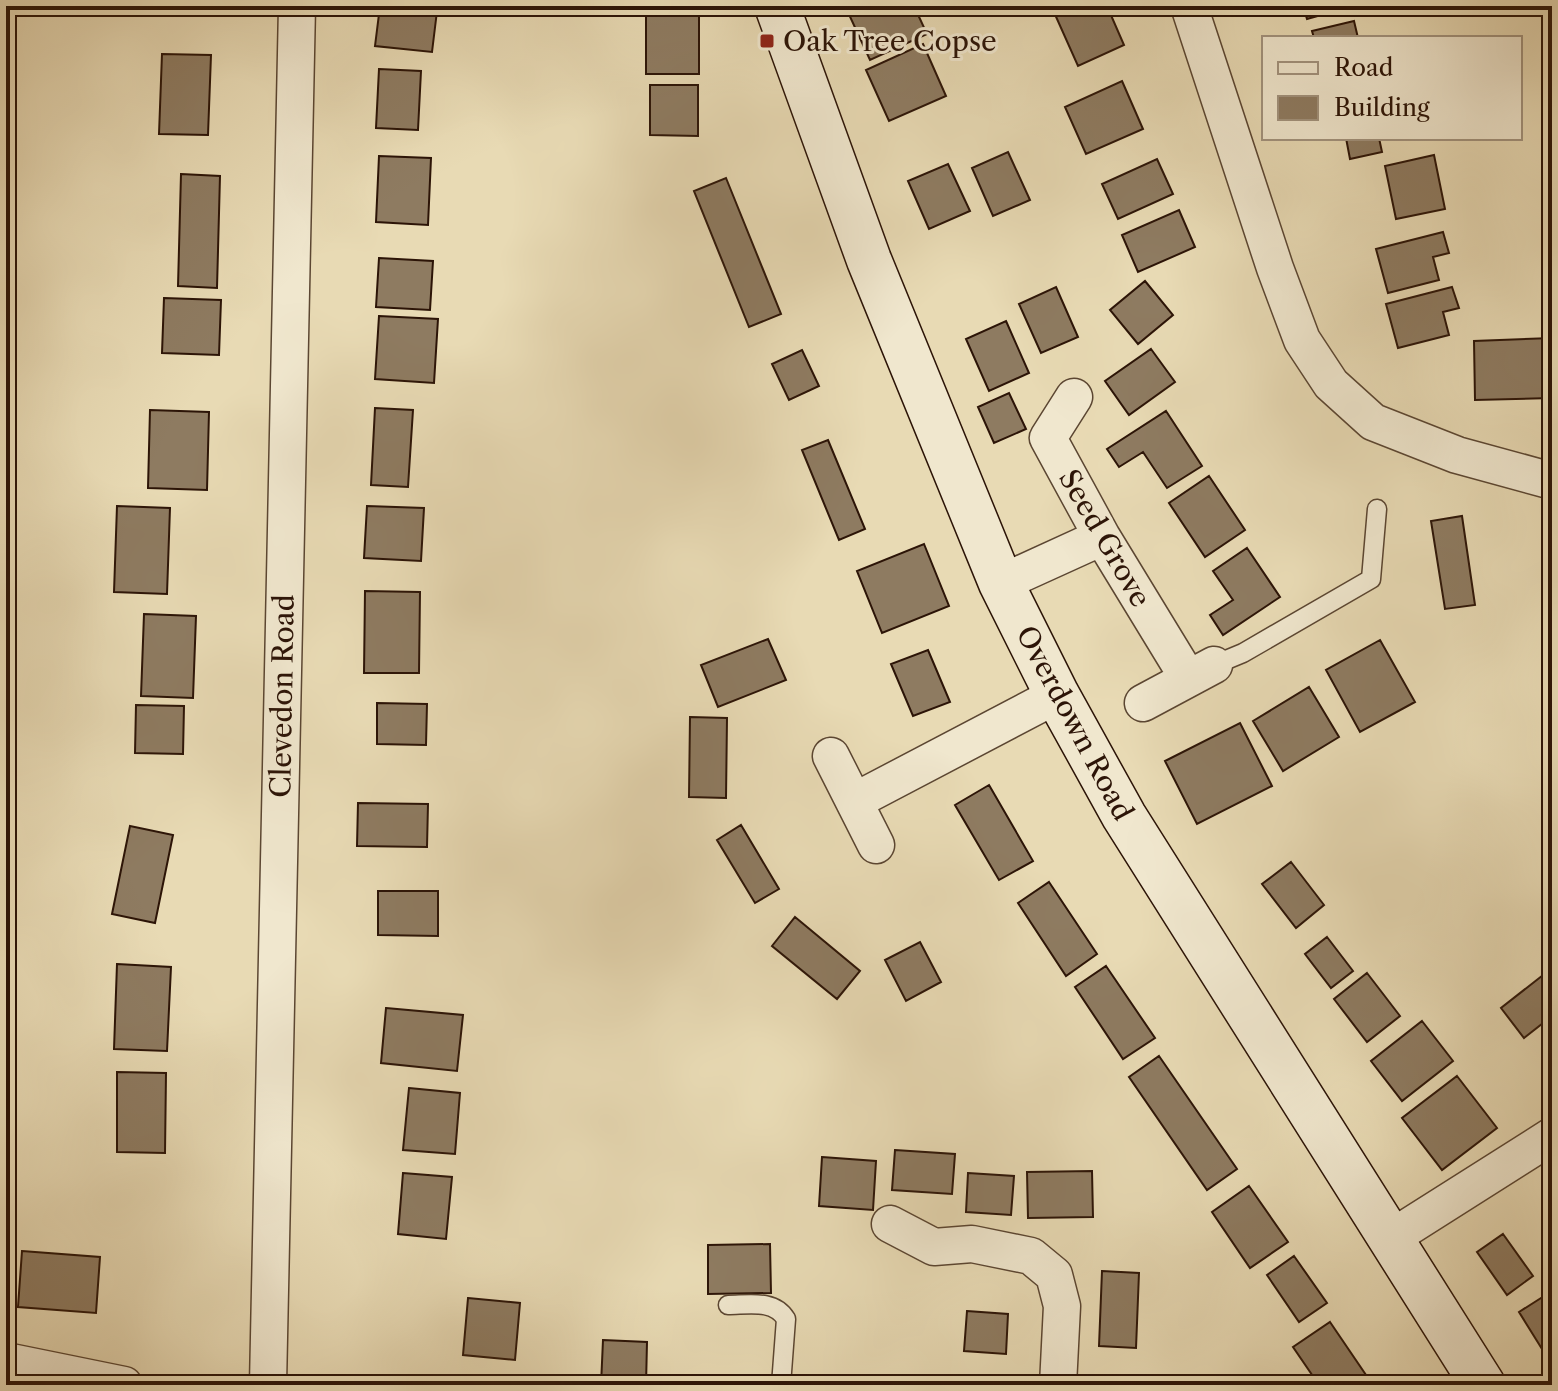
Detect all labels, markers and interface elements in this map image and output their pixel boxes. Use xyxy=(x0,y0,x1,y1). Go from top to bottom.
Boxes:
place label: Oak Tree Copse xyxy=(783,24,997,58)
marker: Oak Tree Copse xyxy=(758,32,776,50)
legend xyxy=(1262,36,1522,140)
text: Road xyxy=(1334,53,1394,82)
text: Building xyxy=(1334,93,1430,122)
street label: Seed Grove xyxy=(1052,463,1158,613)
street label: Clevedon Road xyxy=(263,594,301,798)
street label: Overdown Road xyxy=(1009,620,1141,826)

